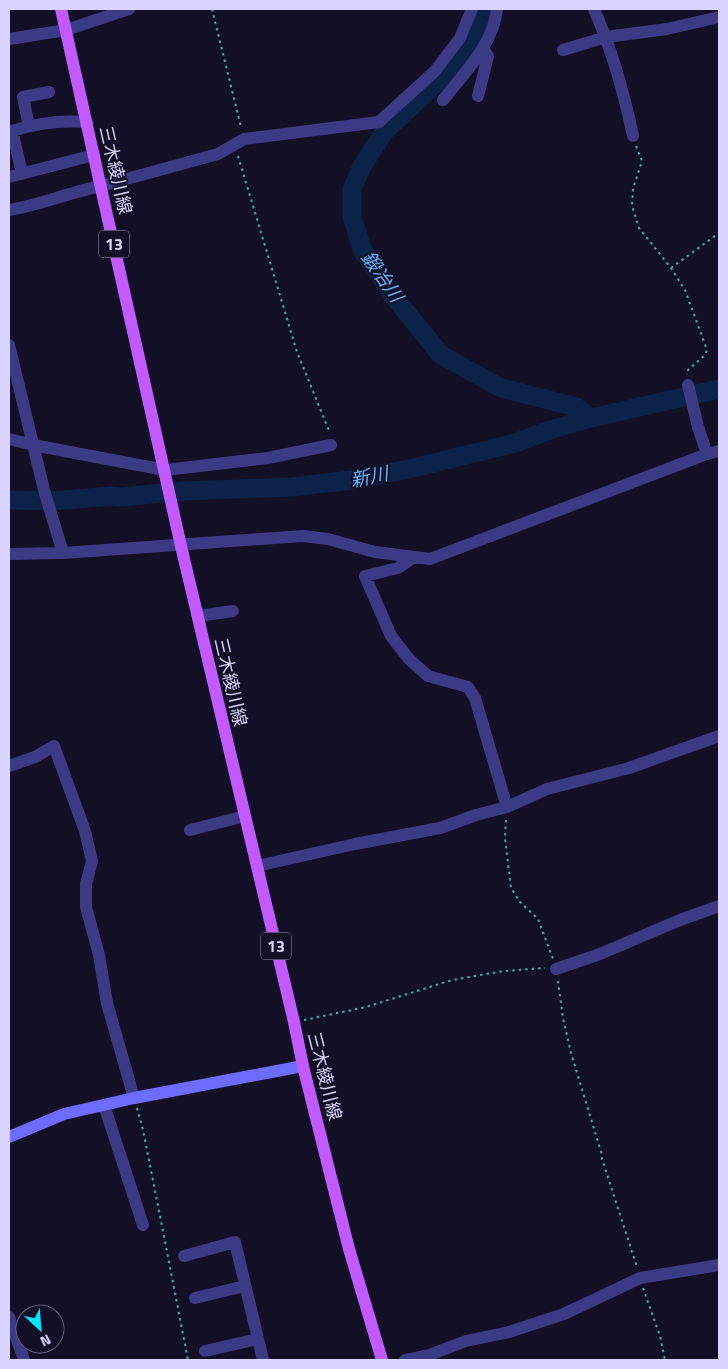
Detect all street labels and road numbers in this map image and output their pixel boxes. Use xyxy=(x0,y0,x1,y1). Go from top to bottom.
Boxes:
street label: 三木綾川線 xyxy=(93,123,139,217)
road number: 13 xyxy=(99,230,129,258)
street label: 三木綾川線 xyxy=(208,635,254,729)
road number: 13 xyxy=(261,932,291,959)
street label: 三木綾川線 xyxy=(301,1029,349,1123)

